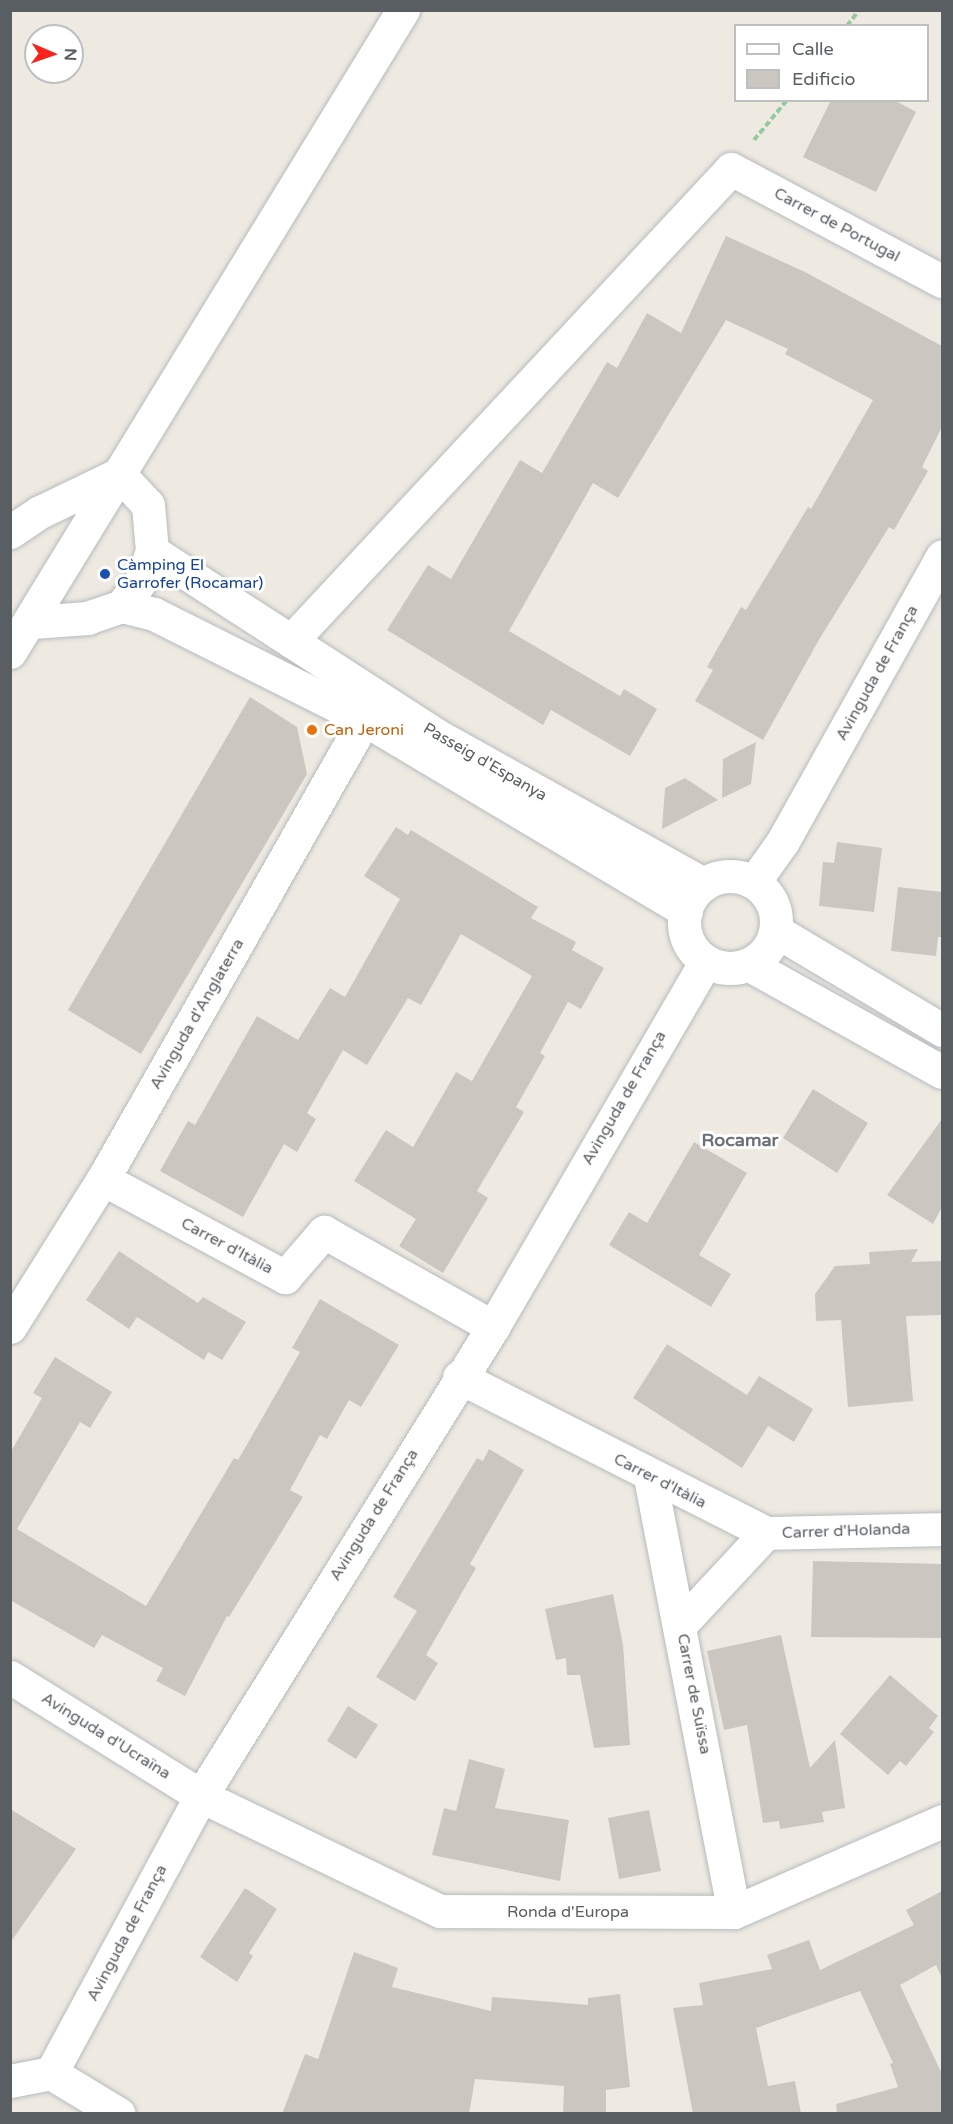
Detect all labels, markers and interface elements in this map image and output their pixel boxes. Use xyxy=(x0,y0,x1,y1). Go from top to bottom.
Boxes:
north arrow xyxy=(24,24,84,84)
legend xyxy=(734,24,929,102)
text: Calle xyxy=(792,38,834,60)
text: N xyxy=(60,48,80,61)
text: Edificio xyxy=(792,68,856,90)
street label: Carrer de Portugal xyxy=(771,184,903,266)
place label: Càmping El Garrofer (Rocamar) xyxy=(117,555,263,593)
marker: Càmping El Garrofer (Rocamar) xyxy=(98,567,112,581)
street label: Avinguda de França xyxy=(832,602,922,744)
street label: Passeig d'Espanya xyxy=(420,719,550,805)
place label: Can Jeroni xyxy=(324,720,404,740)
marker: Can Jeroni xyxy=(305,723,319,737)
street label: Avinguda d'Anglaterra xyxy=(146,935,248,1093)
street label: Avinguda de França xyxy=(578,1028,670,1168)
district label: Rocamar xyxy=(701,1129,779,1151)
street label: Carrer d'Itàlia xyxy=(178,1214,276,1278)
street label: Avinguda de França xyxy=(326,1446,422,1584)
street label: Carrer d'Itàlia xyxy=(610,1449,710,1513)
street label: Carrer d'Holanda xyxy=(781,1519,911,1543)
street label: Carrer de Suïssa xyxy=(673,1632,715,1756)
street label: Avinguda d'Ucraïna xyxy=(38,1689,174,1783)
street label: Avinguda de França xyxy=(83,1862,171,2004)
street label: Ronda d'Europa xyxy=(507,1902,629,1922)

